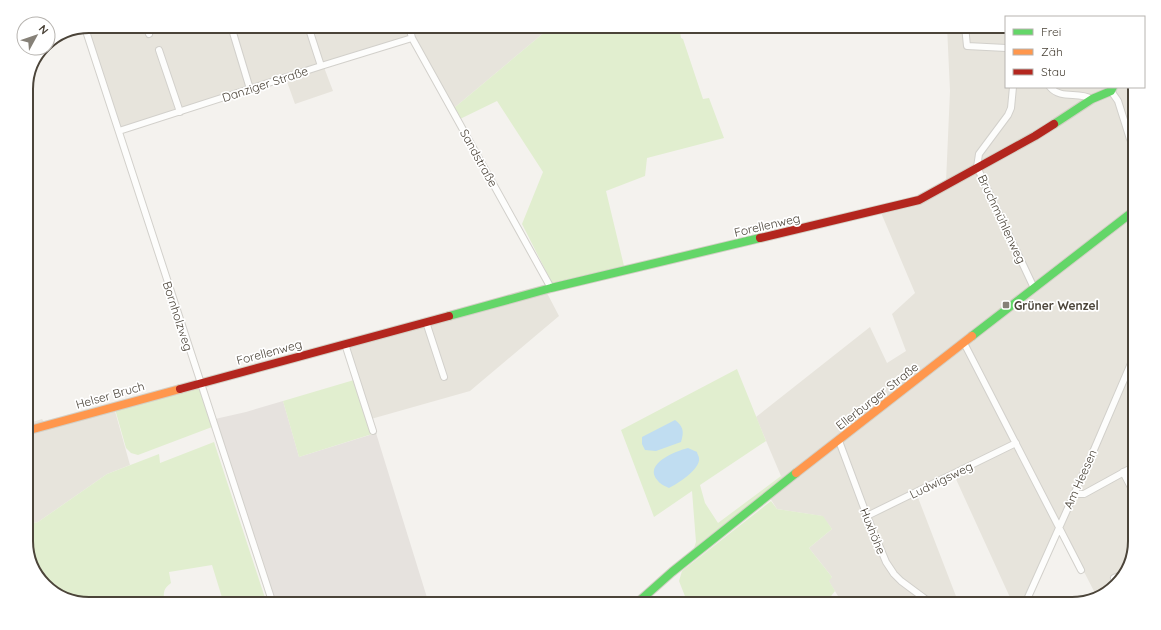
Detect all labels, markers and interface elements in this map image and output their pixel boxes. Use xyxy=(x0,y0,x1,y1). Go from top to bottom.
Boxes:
north arrow xyxy=(16,16,56,56)
legend xyxy=(1005,16,1145,88)
text: N xyxy=(36,22,52,37)
text: Frei xyxy=(1041,24,1061,39)
text: Zäh xyxy=(1041,44,1063,59)
street label: Danziger Straße xyxy=(220,63,310,105)
text: Stau xyxy=(1041,64,1066,79)
street label: Sandstraße xyxy=(457,126,501,190)
street label: Bruchmühlenweg xyxy=(975,172,1029,266)
street label: Forellenweg xyxy=(732,210,802,240)
street label: Bornholzweg xyxy=(160,279,196,353)
place label: Grüner Wenzel xyxy=(1014,298,1099,313)
marker: Grüner Wenzel xyxy=(1001,300,1011,310)
street label: Forellenweg xyxy=(235,336,303,368)
street label: Ellerburger Straße xyxy=(833,359,921,433)
street label: Helser Bruch xyxy=(74,378,146,412)
street label: Am Heesen xyxy=(1060,447,1100,511)
street label: Ludwigsweg xyxy=(907,458,975,502)
street label: Huxhöhe xyxy=(857,506,889,557)

